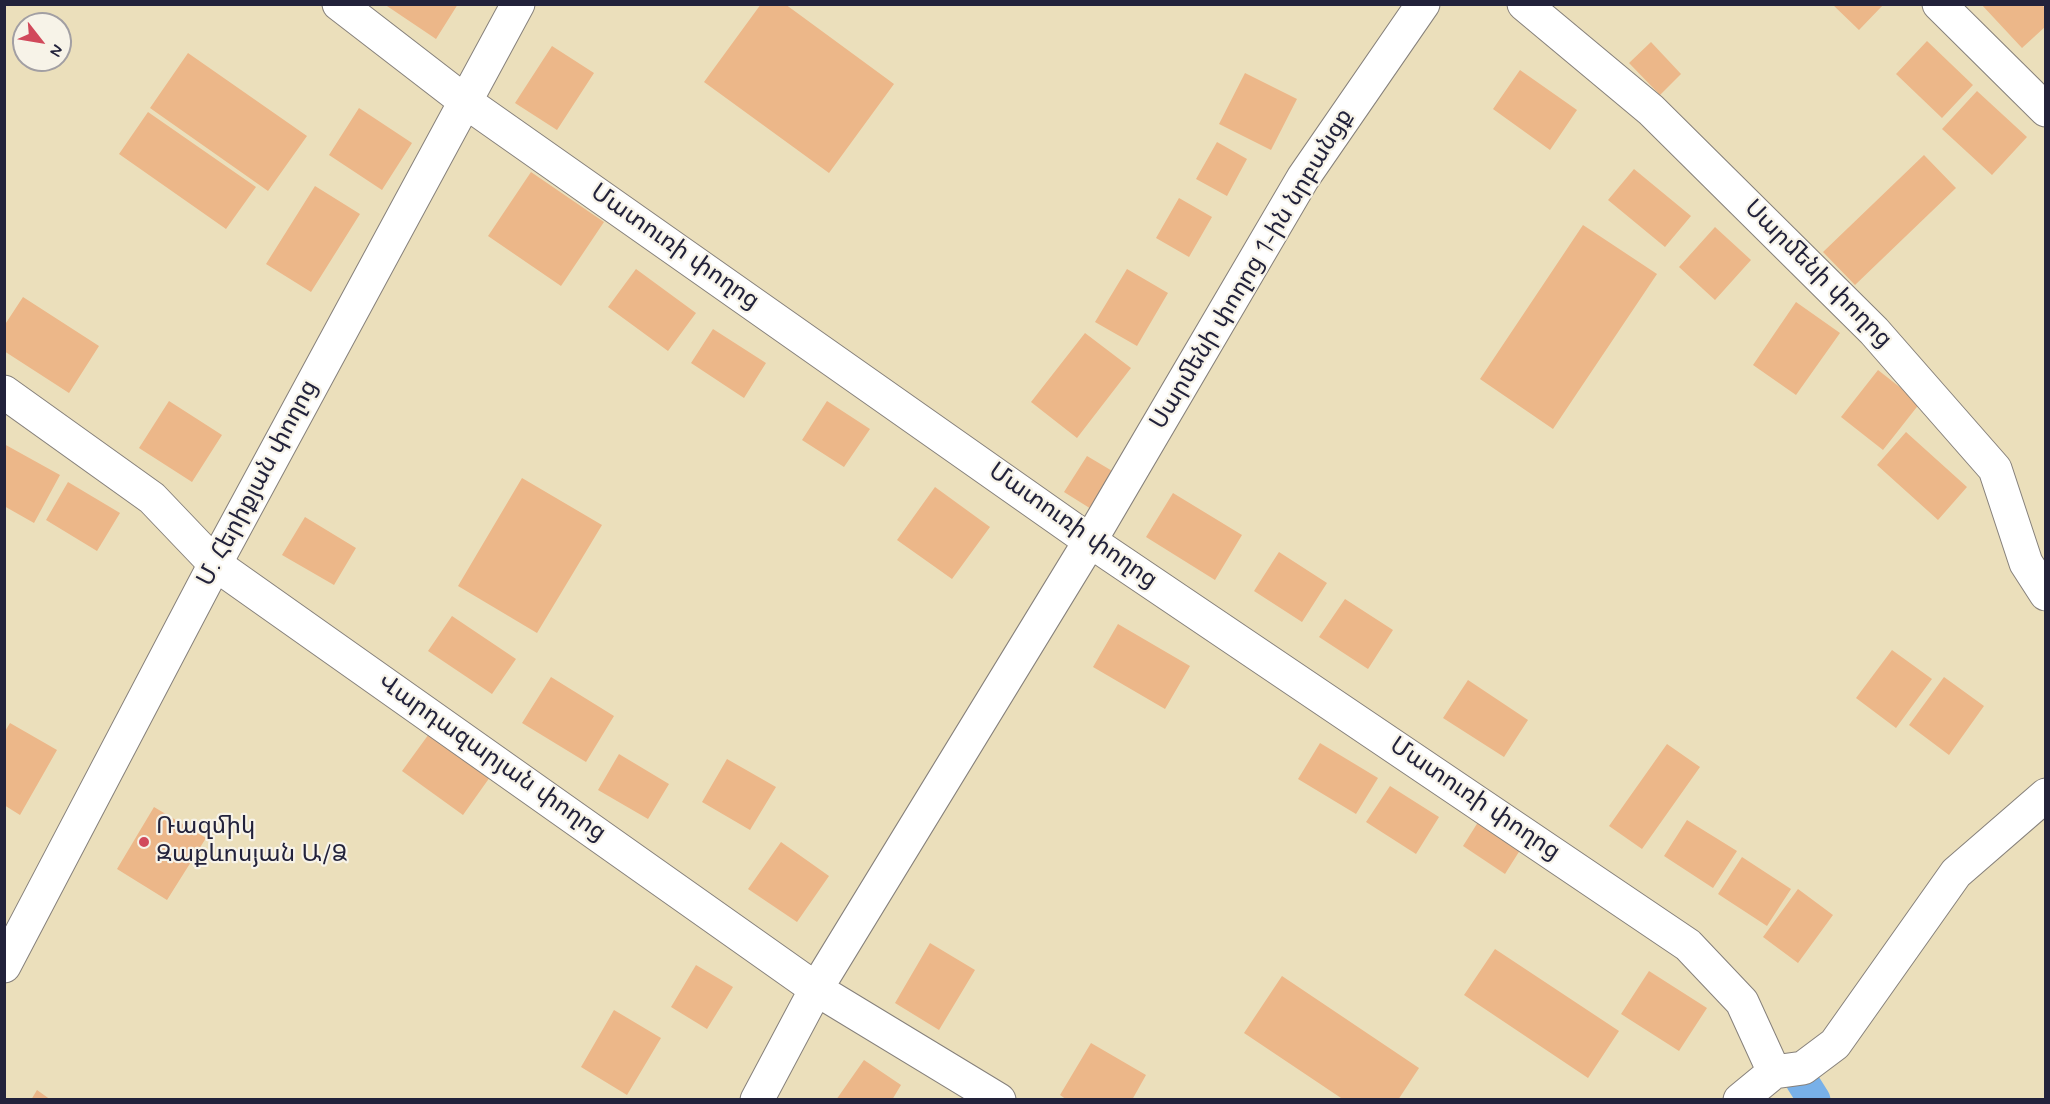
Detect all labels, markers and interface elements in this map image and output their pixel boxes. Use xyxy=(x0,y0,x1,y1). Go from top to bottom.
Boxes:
north arrow xyxy=(12,12,72,72)
text: N xyxy=(44,41,68,60)
street label: Սարմենի փողոց 1-ին նրբանցք xyxy=(1146,105,1360,435)
street label: Մատուռի փողոց xyxy=(584,179,764,317)
street label: Սարմենի փողոց xyxy=(1737,195,1897,355)
street label: Մ. Հերիքյան փողոց xyxy=(192,376,326,592)
street label: Մատուռի փողոց xyxy=(982,458,1162,596)
street label: Վարդազարյան փողոց xyxy=(371,669,611,849)
street label: Մատուռի փողոց xyxy=(1383,732,1565,868)
place label: Ռազմիկ Զաքևոսյան Ա/Ձ xyxy=(156,814,348,870)
marker: Ռազմիկ Զաքևոսյան Ա/Ձ xyxy=(137,835,151,849)

